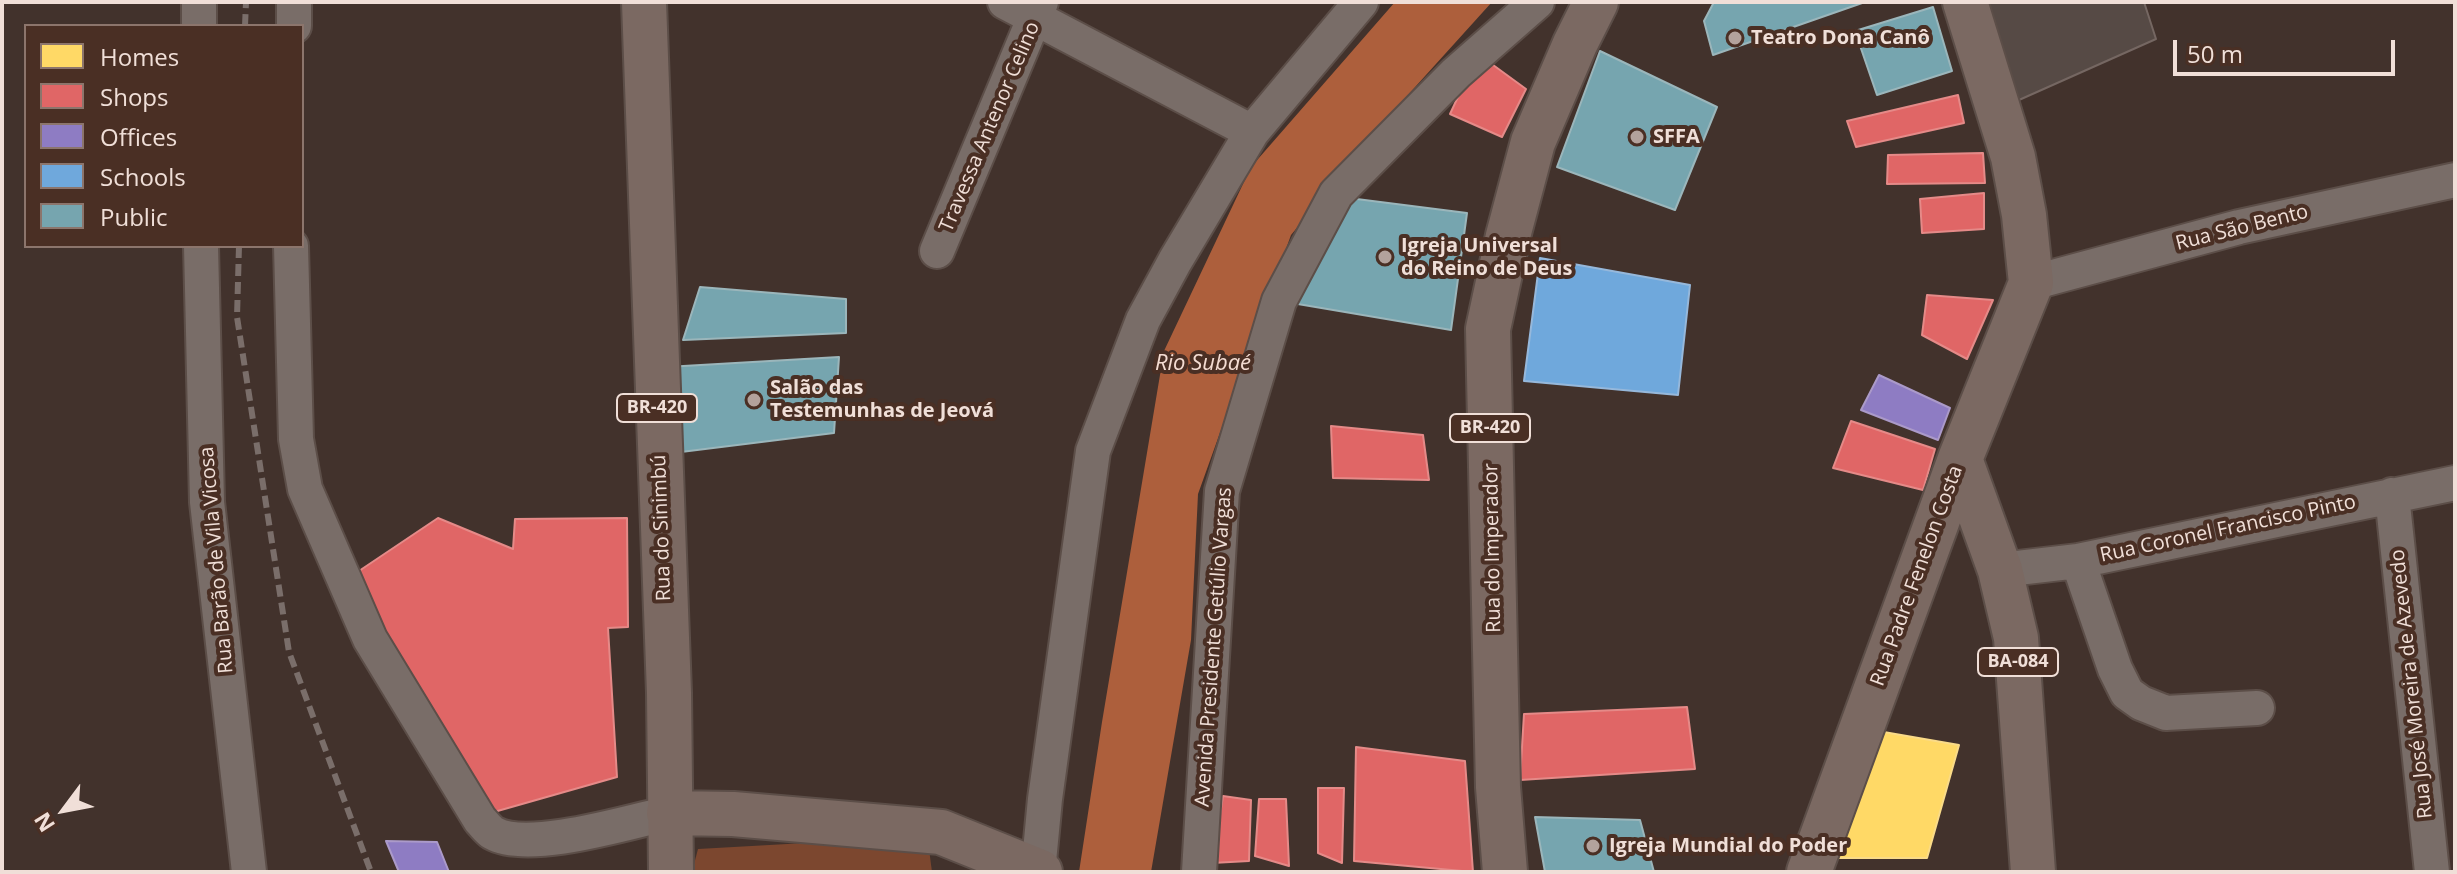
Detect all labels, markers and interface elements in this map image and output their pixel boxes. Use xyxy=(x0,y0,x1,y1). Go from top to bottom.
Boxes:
street label: Travessa Antenor Celino xyxy=(935,18,1045,236)
legend xyxy=(24,24,304,248)
scale bar xyxy=(2177,24,2399,74)
place label: Teatro Dona Canô xyxy=(1751,26,1930,50)
marker: Teatro Dona Canô xyxy=(1726,29,1744,47)
text: 50 m xyxy=(2187,37,2243,70)
text: Homes xyxy=(100,40,179,73)
text: Shops xyxy=(100,80,168,113)
text: Offices xyxy=(100,120,177,153)
place label: SFFA xyxy=(1653,125,1700,149)
marker: SFFA xyxy=(1628,128,1646,146)
text: Schools xyxy=(100,160,186,193)
text: Public xyxy=(100,200,167,233)
street label: Rua São Bento xyxy=(2173,200,2311,256)
place label: Igreja Universal do Reino de Deus xyxy=(1401,234,1572,281)
marker: Igreja Universal do Reino de Deus xyxy=(1376,248,1394,266)
water label: Rio Subaé xyxy=(1155,351,1251,377)
place label: Salão das Testemunhas de Jeová xyxy=(770,376,994,423)
marker: Salão das Testemunhas de Jeová xyxy=(745,391,763,409)
road number: BR-420 xyxy=(617,394,697,422)
road number: BR-420 xyxy=(1450,414,1530,442)
street label: Rua Barão de Vila Vicosa xyxy=(195,446,239,674)
street label: Rua do Sinimbú xyxy=(647,454,677,602)
street label: Rua Padre Fenelon Costa xyxy=(1866,462,1968,690)
street label: Rua do Imperador xyxy=(1480,463,1506,633)
street label: Avenida Presidente Getúlio Vargas xyxy=(1191,486,1237,808)
street label: Rua Coronel Francisco Pinto xyxy=(2098,490,2358,568)
street label: Rua José Moreira de Azevedo xyxy=(2386,548,2438,820)
road number: BA-084 xyxy=(1978,648,2058,676)
north arrow xyxy=(24,770,104,850)
text: N xyxy=(26,807,61,838)
place label: Igreja Mundial do Poder xyxy=(1609,834,1847,858)
marker: Igreja Mundial do Poder xyxy=(1584,837,1602,855)

